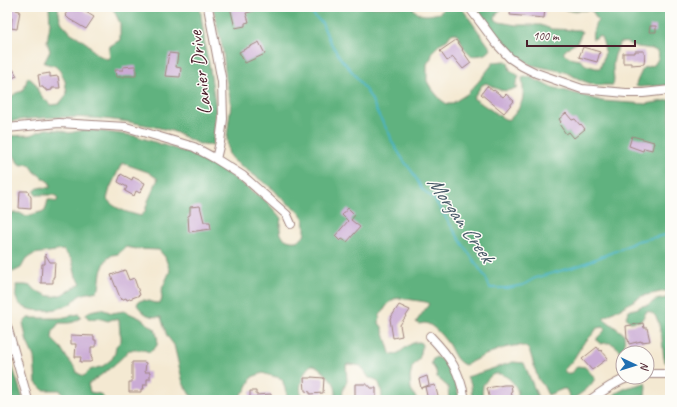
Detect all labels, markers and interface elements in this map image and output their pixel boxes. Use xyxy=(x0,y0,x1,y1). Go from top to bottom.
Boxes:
scale bar xyxy=(527,22,635,48)
street label: Lanier Drive xyxy=(182,28,218,116)
text: 100 m xyxy=(533,28,560,44)
water label: Morgan Creek xyxy=(422,171,502,270)
north arrow xyxy=(615,345,655,385)
text: N xyxy=(638,362,652,372)

